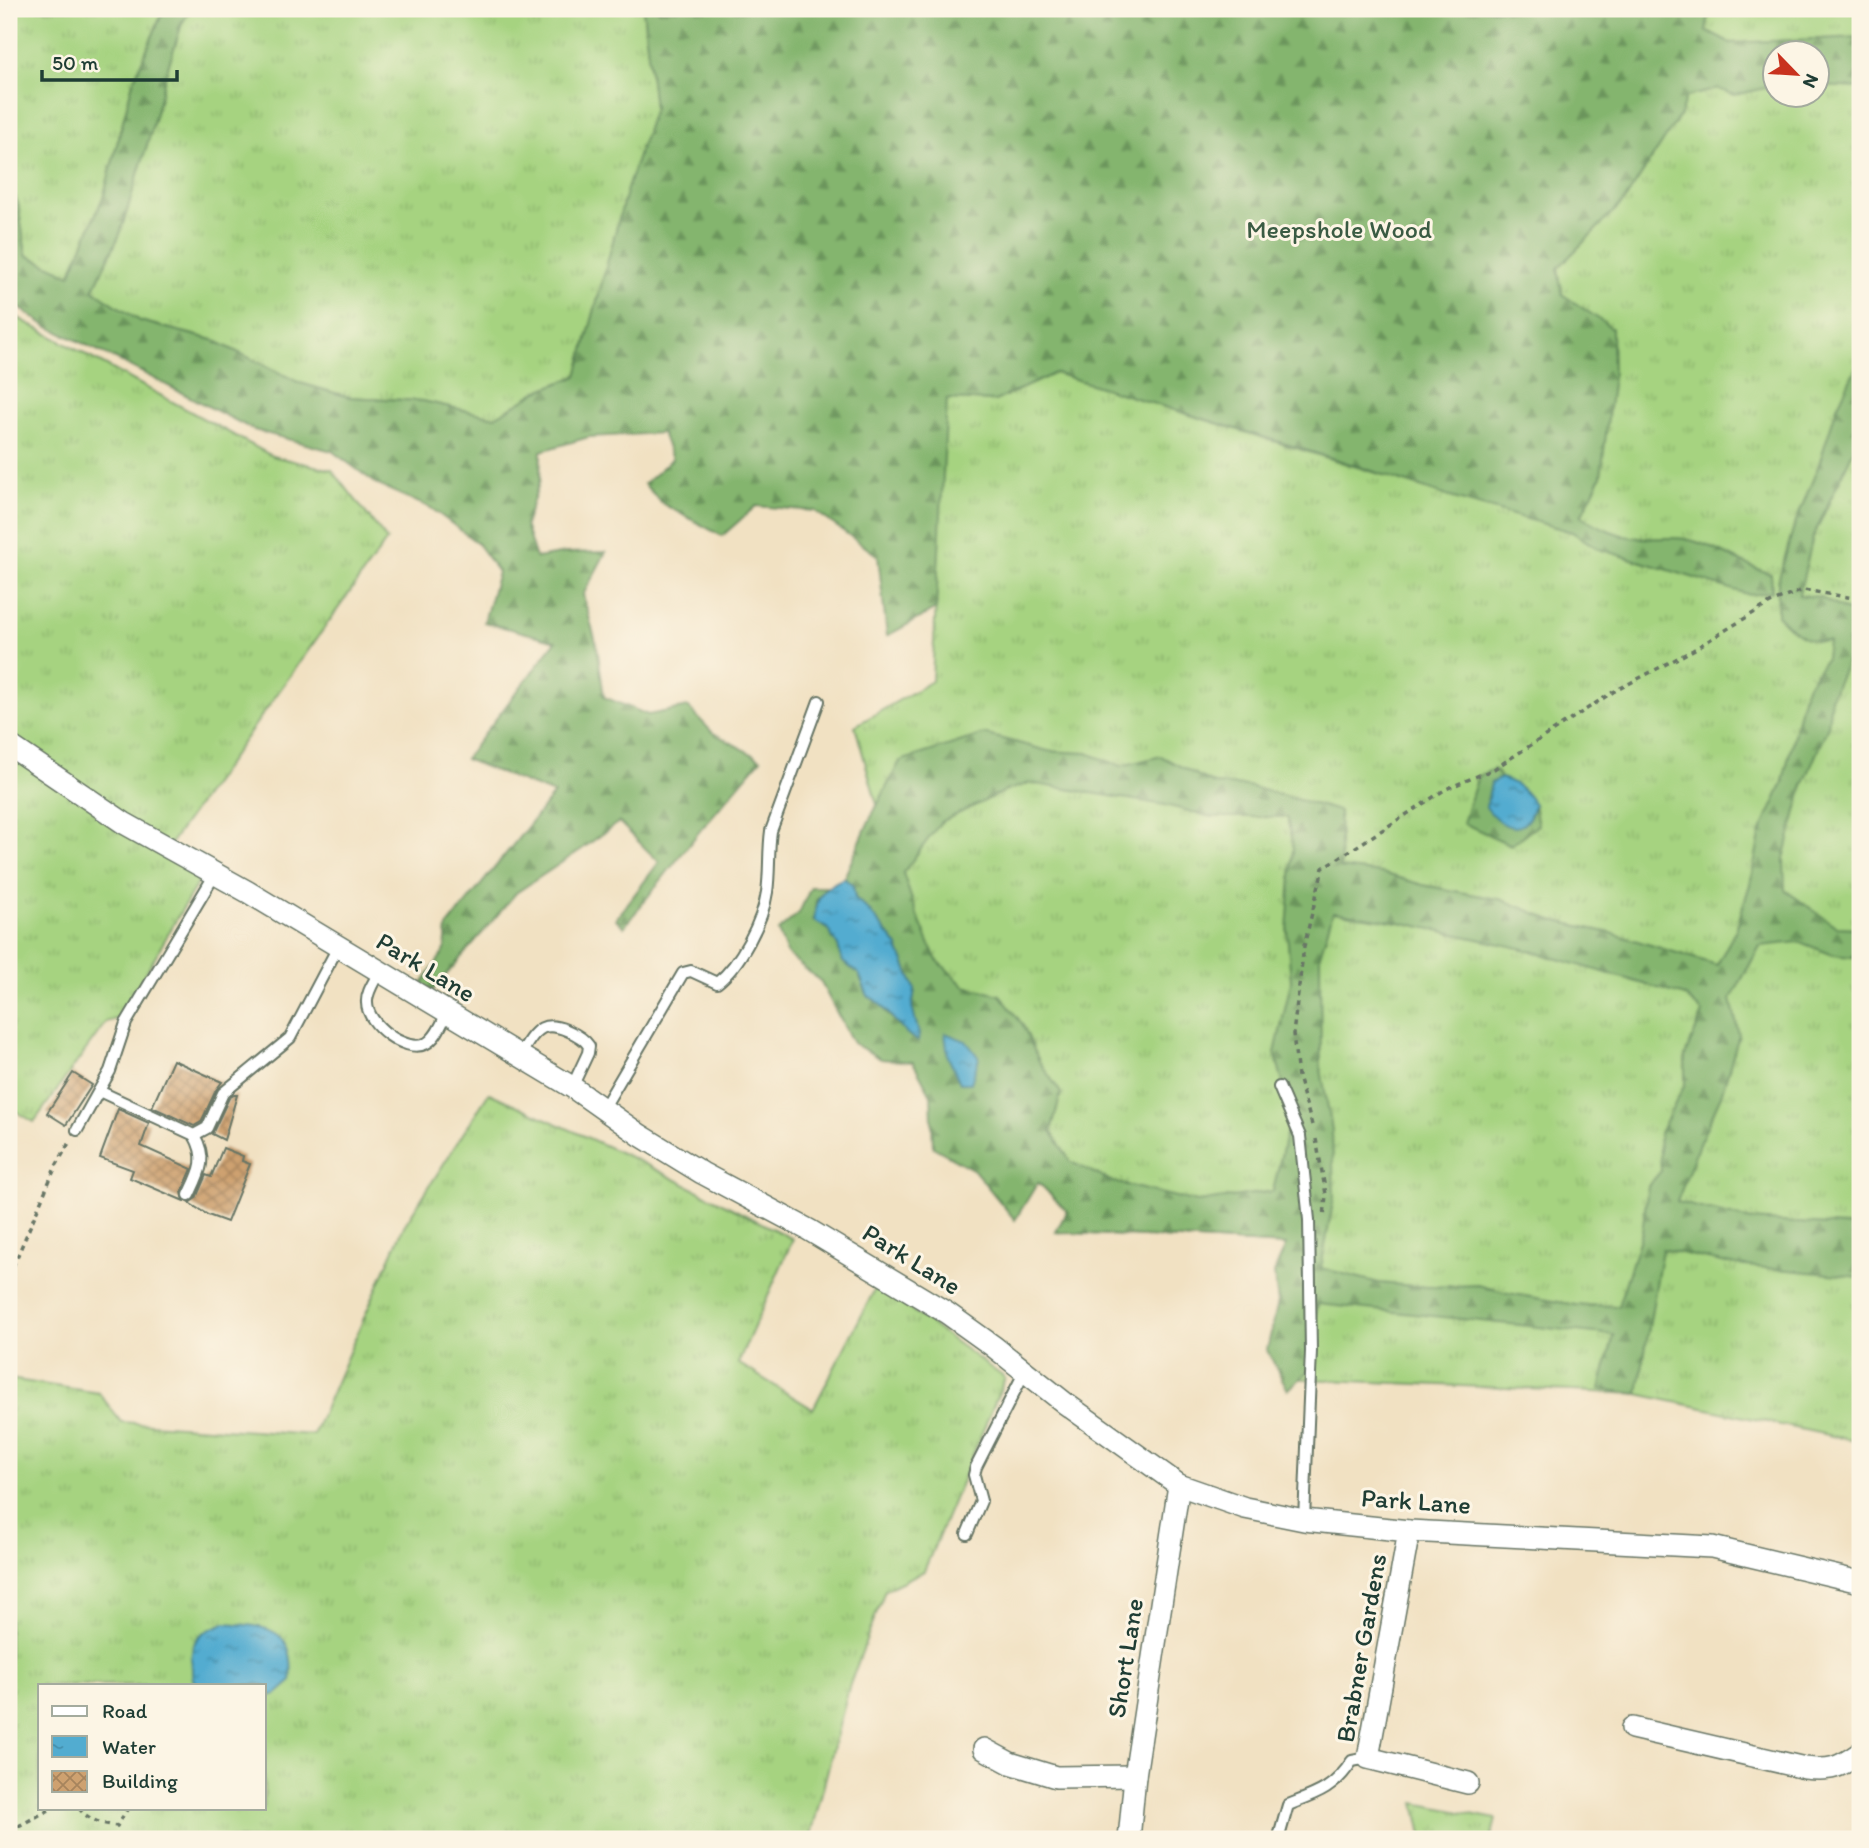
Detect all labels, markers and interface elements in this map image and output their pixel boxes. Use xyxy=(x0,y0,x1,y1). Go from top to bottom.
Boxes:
scale bar xyxy=(42,38,177,82)
north arrow xyxy=(1760,38,1830,108)
text: 50 m xyxy=(52,50,99,75)
text: N xyxy=(1798,70,1824,92)
park label: Meepshole Wood xyxy=(1246,213,1432,245)
street label: Park Lane xyxy=(371,925,481,1009)
street label: Park Lane xyxy=(857,1216,967,1302)
street label: Park Lane xyxy=(1360,1481,1472,1521)
street label: Brabner Gardens xyxy=(1329,1551,1393,1745)
street label: Short Lane xyxy=(1100,1596,1150,1720)
legend xyxy=(38,1684,266,1810)
text: Road xyxy=(102,1698,148,1723)
text: Water xyxy=(102,1734,156,1759)
text: Building xyxy=(102,1768,178,1793)

